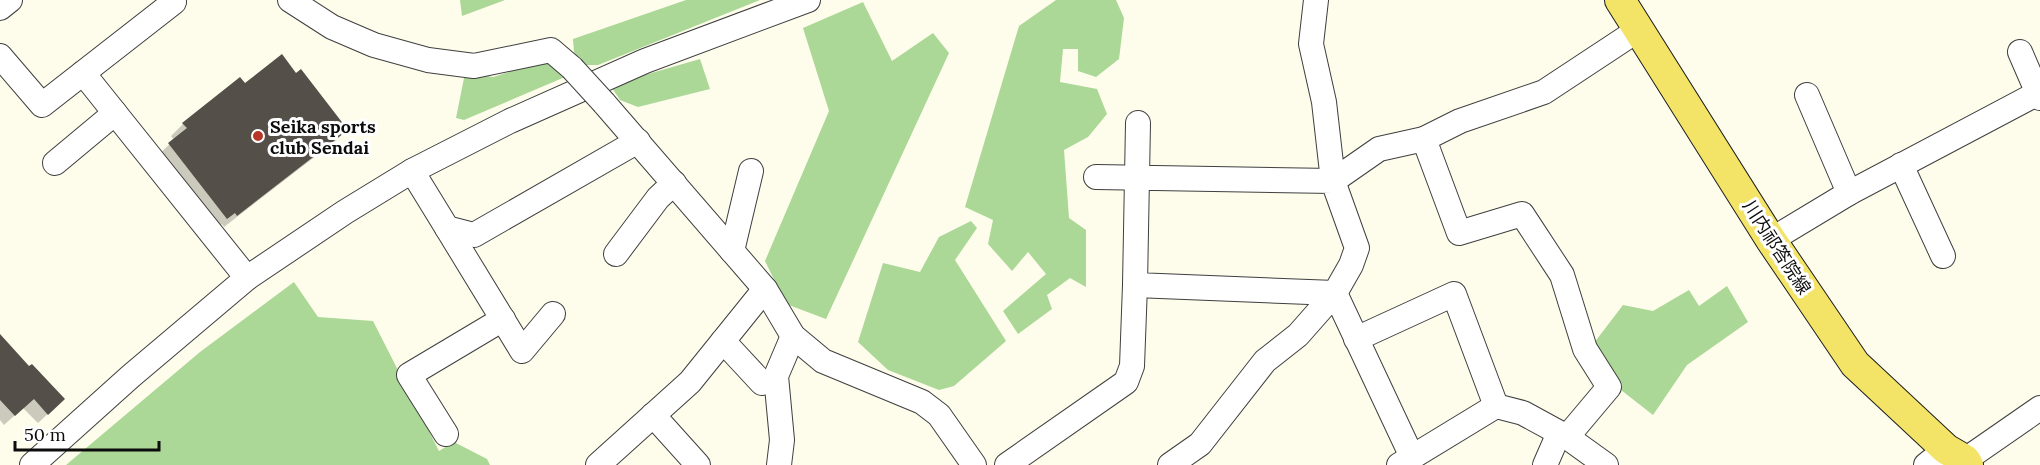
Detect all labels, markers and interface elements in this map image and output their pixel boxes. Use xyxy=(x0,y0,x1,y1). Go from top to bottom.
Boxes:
place label: Seika sports club Sendai xyxy=(270,115,376,159)
marker: Seika sports club Sendai xyxy=(251,129,265,143)
street label: 川内祁答院線 xyxy=(1738,195,1816,299)
scale bar xyxy=(15,414,159,452)
text: 50 m xyxy=(24,423,66,446)

